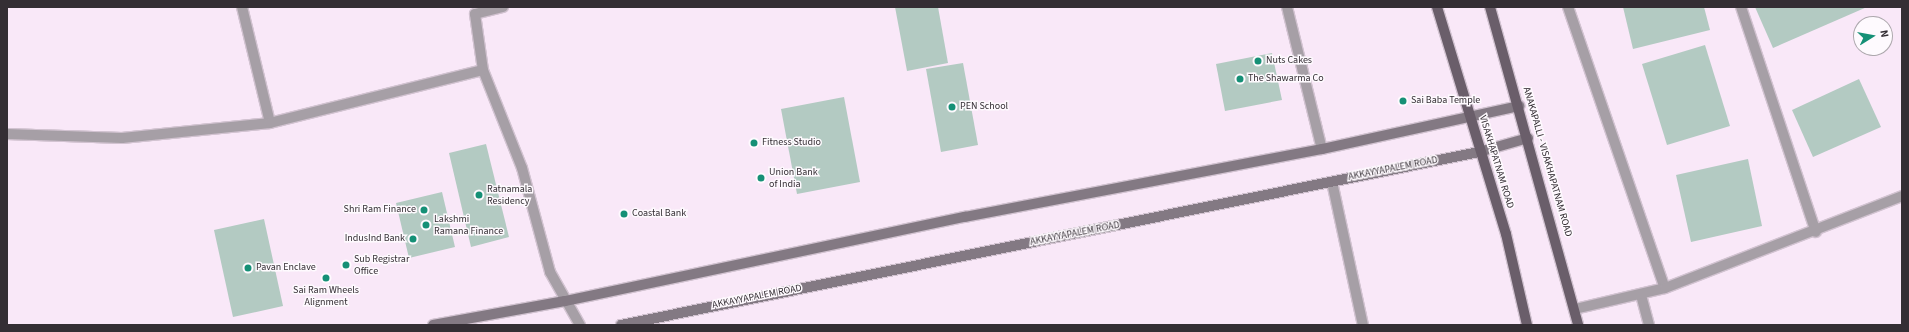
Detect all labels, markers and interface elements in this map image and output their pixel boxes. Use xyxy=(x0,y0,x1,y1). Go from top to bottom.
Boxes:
north arrow xyxy=(1853,16,1893,56)
text: N xyxy=(1876,29,1892,39)
place label: Nuts Cakes xyxy=(1266,55,1312,67)
marker: Nuts Cakes xyxy=(1253,56,1263,66)
place label: The Shawarma Co xyxy=(1248,73,1324,85)
marker: The Shawarma Co xyxy=(1235,74,1245,84)
street label: ANAKAPALLI - VISAKHAPATNAM ROAD xyxy=(1520,86,1574,238)
place label: Sai Baba Temple xyxy=(1411,95,1480,107)
marker: Sai Baba Temple xyxy=(1398,96,1408,106)
place label: PEN School xyxy=(960,101,1008,113)
marker: PEN School xyxy=(947,102,957,112)
street label: VISAKHAPATNAM ROAD xyxy=(1476,114,1516,210)
place label: Fitness Studio xyxy=(762,137,821,149)
marker: Fitness Studio xyxy=(749,138,759,148)
street label: AKKAYYAPALEM ROAD xyxy=(1347,154,1439,184)
place label: Union Bank of India xyxy=(769,166,818,190)
marker: Union Bank of India xyxy=(756,173,766,183)
place label: Ratnamala Residency xyxy=(487,183,532,206)
marker: Ratnamala Residency xyxy=(474,190,484,200)
place label: Shri Ram Finance xyxy=(344,204,416,216)
marker: Shri Ram Finance xyxy=(419,205,429,215)
place label: Coastal Bank xyxy=(632,208,686,220)
marker: Coastal Bank xyxy=(619,209,629,219)
place label: Lakshmi Ramana Finance xyxy=(434,213,503,236)
street label: AKKAYYAPALEM ROAD xyxy=(1029,219,1121,249)
marker: Lakshmi Ramana Finance xyxy=(421,220,431,230)
place label: IndusInd Bank xyxy=(345,233,405,245)
marker: IndusInd Bank xyxy=(408,234,418,244)
place label: Sub Registrar Office xyxy=(354,253,409,276)
marker: Sub Registrar Office xyxy=(341,260,351,270)
place label: Pavan Enclave xyxy=(256,262,316,274)
marker: Pavan Enclave xyxy=(243,263,253,273)
marker: Sai Ram Wheels Alignment xyxy=(321,273,331,283)
street label: AKKAYYAPALEM ROAD xyxy=(711,282,803,312)
place label: Sai Ram Wheels Alignment xyxy=(293,284,359,308)

